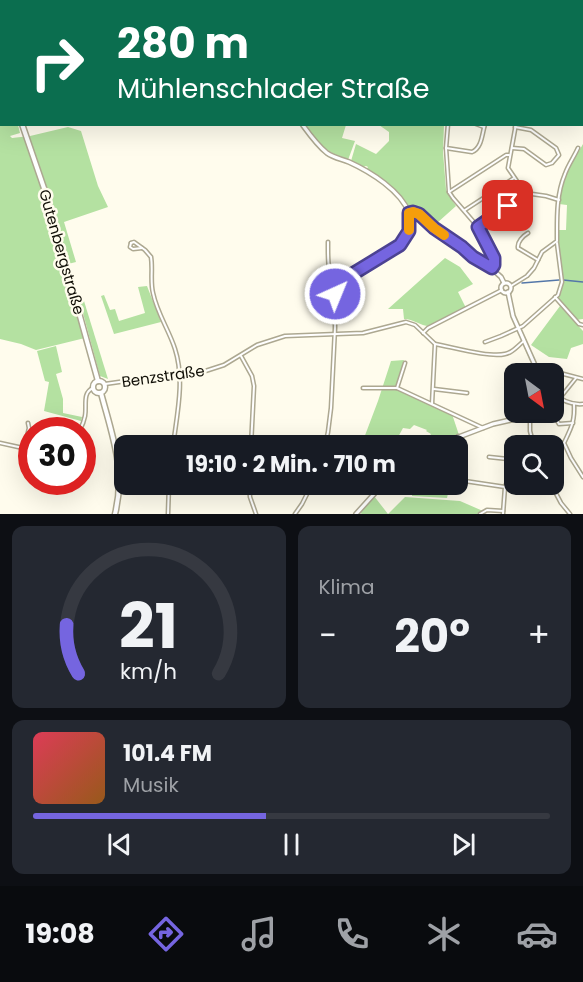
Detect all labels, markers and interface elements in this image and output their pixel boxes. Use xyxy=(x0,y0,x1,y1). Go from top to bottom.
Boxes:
text: 280 m xyxy=(117,14,249,73)
icon: right xyxy=(18,24,96,102)
text: Mühlenschlader Straße xyxy=(117,70,430,107)
pin xyxy=(482,180,533,231)
street label: Gutenbergstraße xyxy=(34,187,90,317)
icon: arrive xyxy=(491,189,524,222)
position arrow xyxy=(303,262,367,326)
street label: Benzstraße xyxy=(120,360,206,392)
north arrow xyxy=(504,363,564,423)
map controls xyxy=(504,363,564,495)
speed limit sign: 30 xyxy=(18,417,96,495)
button: search xyxy=(504,435,564,495)
text: 19:10 · 2 Min. · 710 m xyxy=(186,449,396,480)
text: Klima xyxy=(319,573,374,601)
text: 21 xyxy=(119,582,178,670)
text: 20° xyxy=(394,605,470,668)
text: − xyxy=(319,612,337,659)
text: + xyxy=(527,612,550,659)
text: km/h xyxy=(120,656,177,687)
text: 101.4 FM xyxy=(123,738,212,769)
text: Musik xyxy=(123,771,179,799)
icon: previous xyxy=(103,828,136,861)
icon: pause xyxy=(275,828,308,861)
icon: next xyxy=(447,828,480,861)
icon: directions xyxy=(145,913,187,955)
icon: music xyxy=(238,913,280,955)
icon: phone xyxy=(331,913,373,955)
icon: climate xyxy=(423,913,465,955)
icon: car xyxy=(516,913,558,955)
text: 19:08 xyxy=(25,915,95,952)

